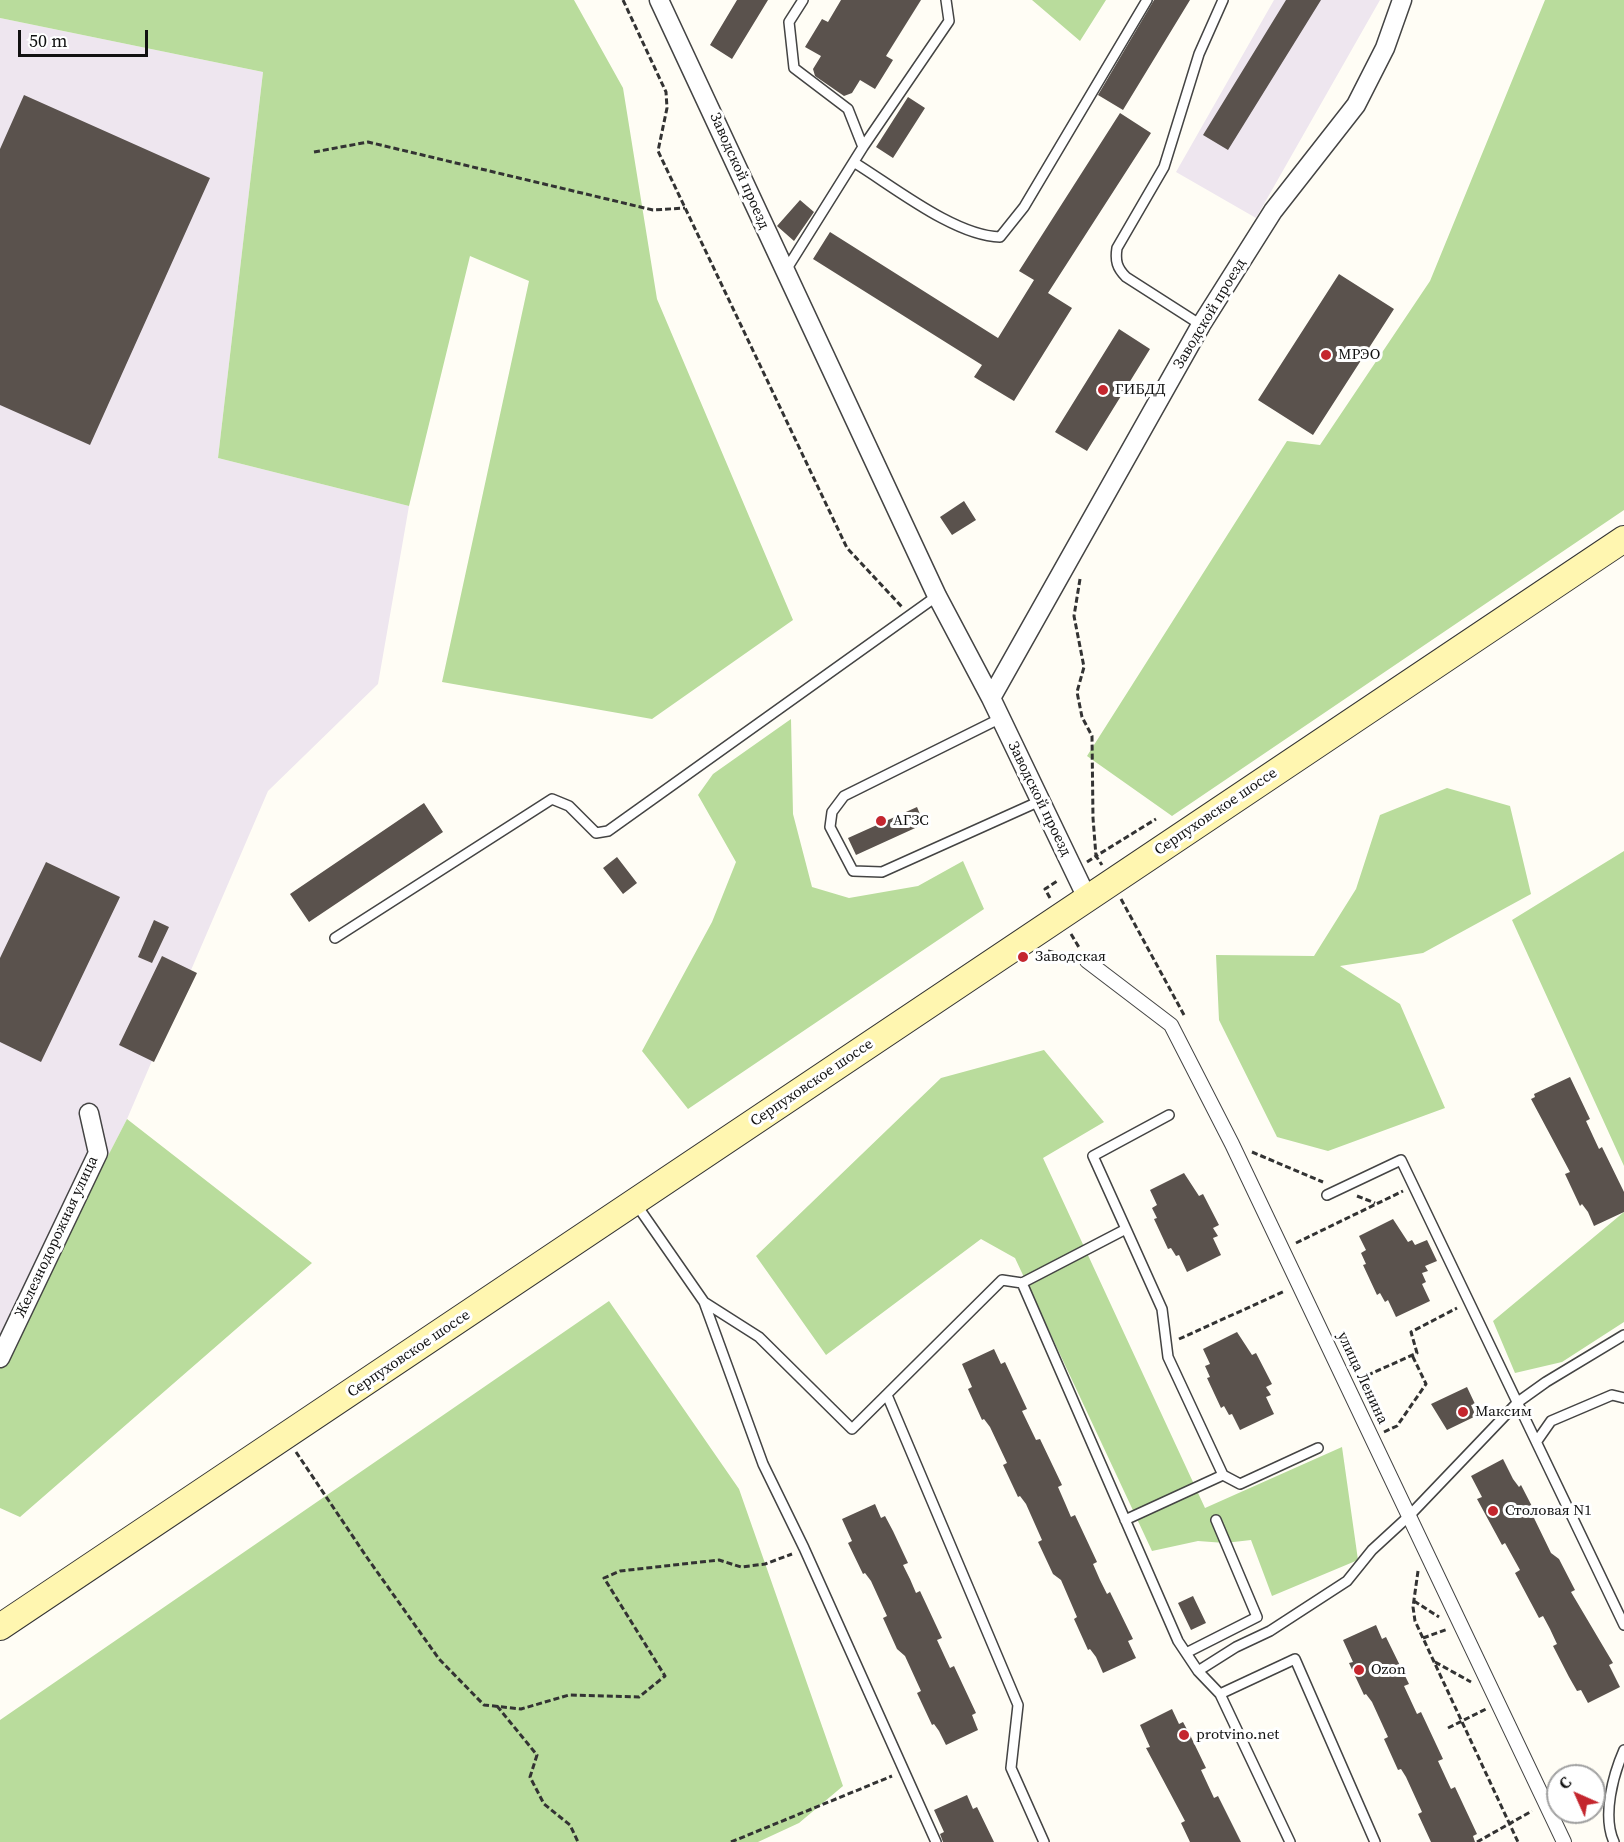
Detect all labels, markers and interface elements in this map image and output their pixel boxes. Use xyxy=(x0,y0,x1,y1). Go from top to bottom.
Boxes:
scale bar xyxy=(21,18,152,56)
text: 50 m xyxy=(29,28,67,53)
street label: Заводской проезд xyxy=(705,110,773,232)
street label: Заводской проезд xyxy=(1170,256,1250,372)
place label: МРЭО xyxy=(1338,346,1380,364)
marker: МРЭО xyxy=(1319,348,1333,362)
place label: ГИБДД xyxy=(1115,381,1166,399)
marker: ГИБДД xyxy=(1096,383,1110,397)
street label: Заводской проезд xyxy=(1003,739,1075,859)
street label: Серпуховское шоссе xyxy=(1151,764,1281,860)
place label: АГЗС xyxy=(893,812,929,830)
marker: АГЗС xyxy=(874,814,888,828)
place label: Заводская xyxy=(1035,948,1106,966)
marker: Заводская xyxy=(1016,950,1030,964)
street label: Серпуховское шоссе xyxy=(747,1035,877,1131)
street label: Железнодорожная улица xyxy=(12,1153,102,1321)
street label: Серпуховское шоссе xyxy=(344,1306,474,1402)
street label: улица Ленина xyxy=(1333,1329,1391,1427)
place label: Максим xyxy=(1475,1403,1532,1421)
marker: Максим xyxy=(1456,1405,1470,1419)
place label: Столовая N1 xyxy=(1505,1502,1592,1520)
marker: Столовая N1 xyxy=(1486,1504,1500,1518)
place label: Ozon xyxy=(1371,1661,1406,1679)
marker: Ozon xyxy=(1352,1663,1366,1677)
place label: protvino.net xyxy=(1196,1726,1279,1744)
marker: protvino.net xyxy=(1177,1728,1191,1742)
north arrow xyxy=(1546,1764,1606,1824)
text: С xyxy=(1553,1771,1576,1794)

